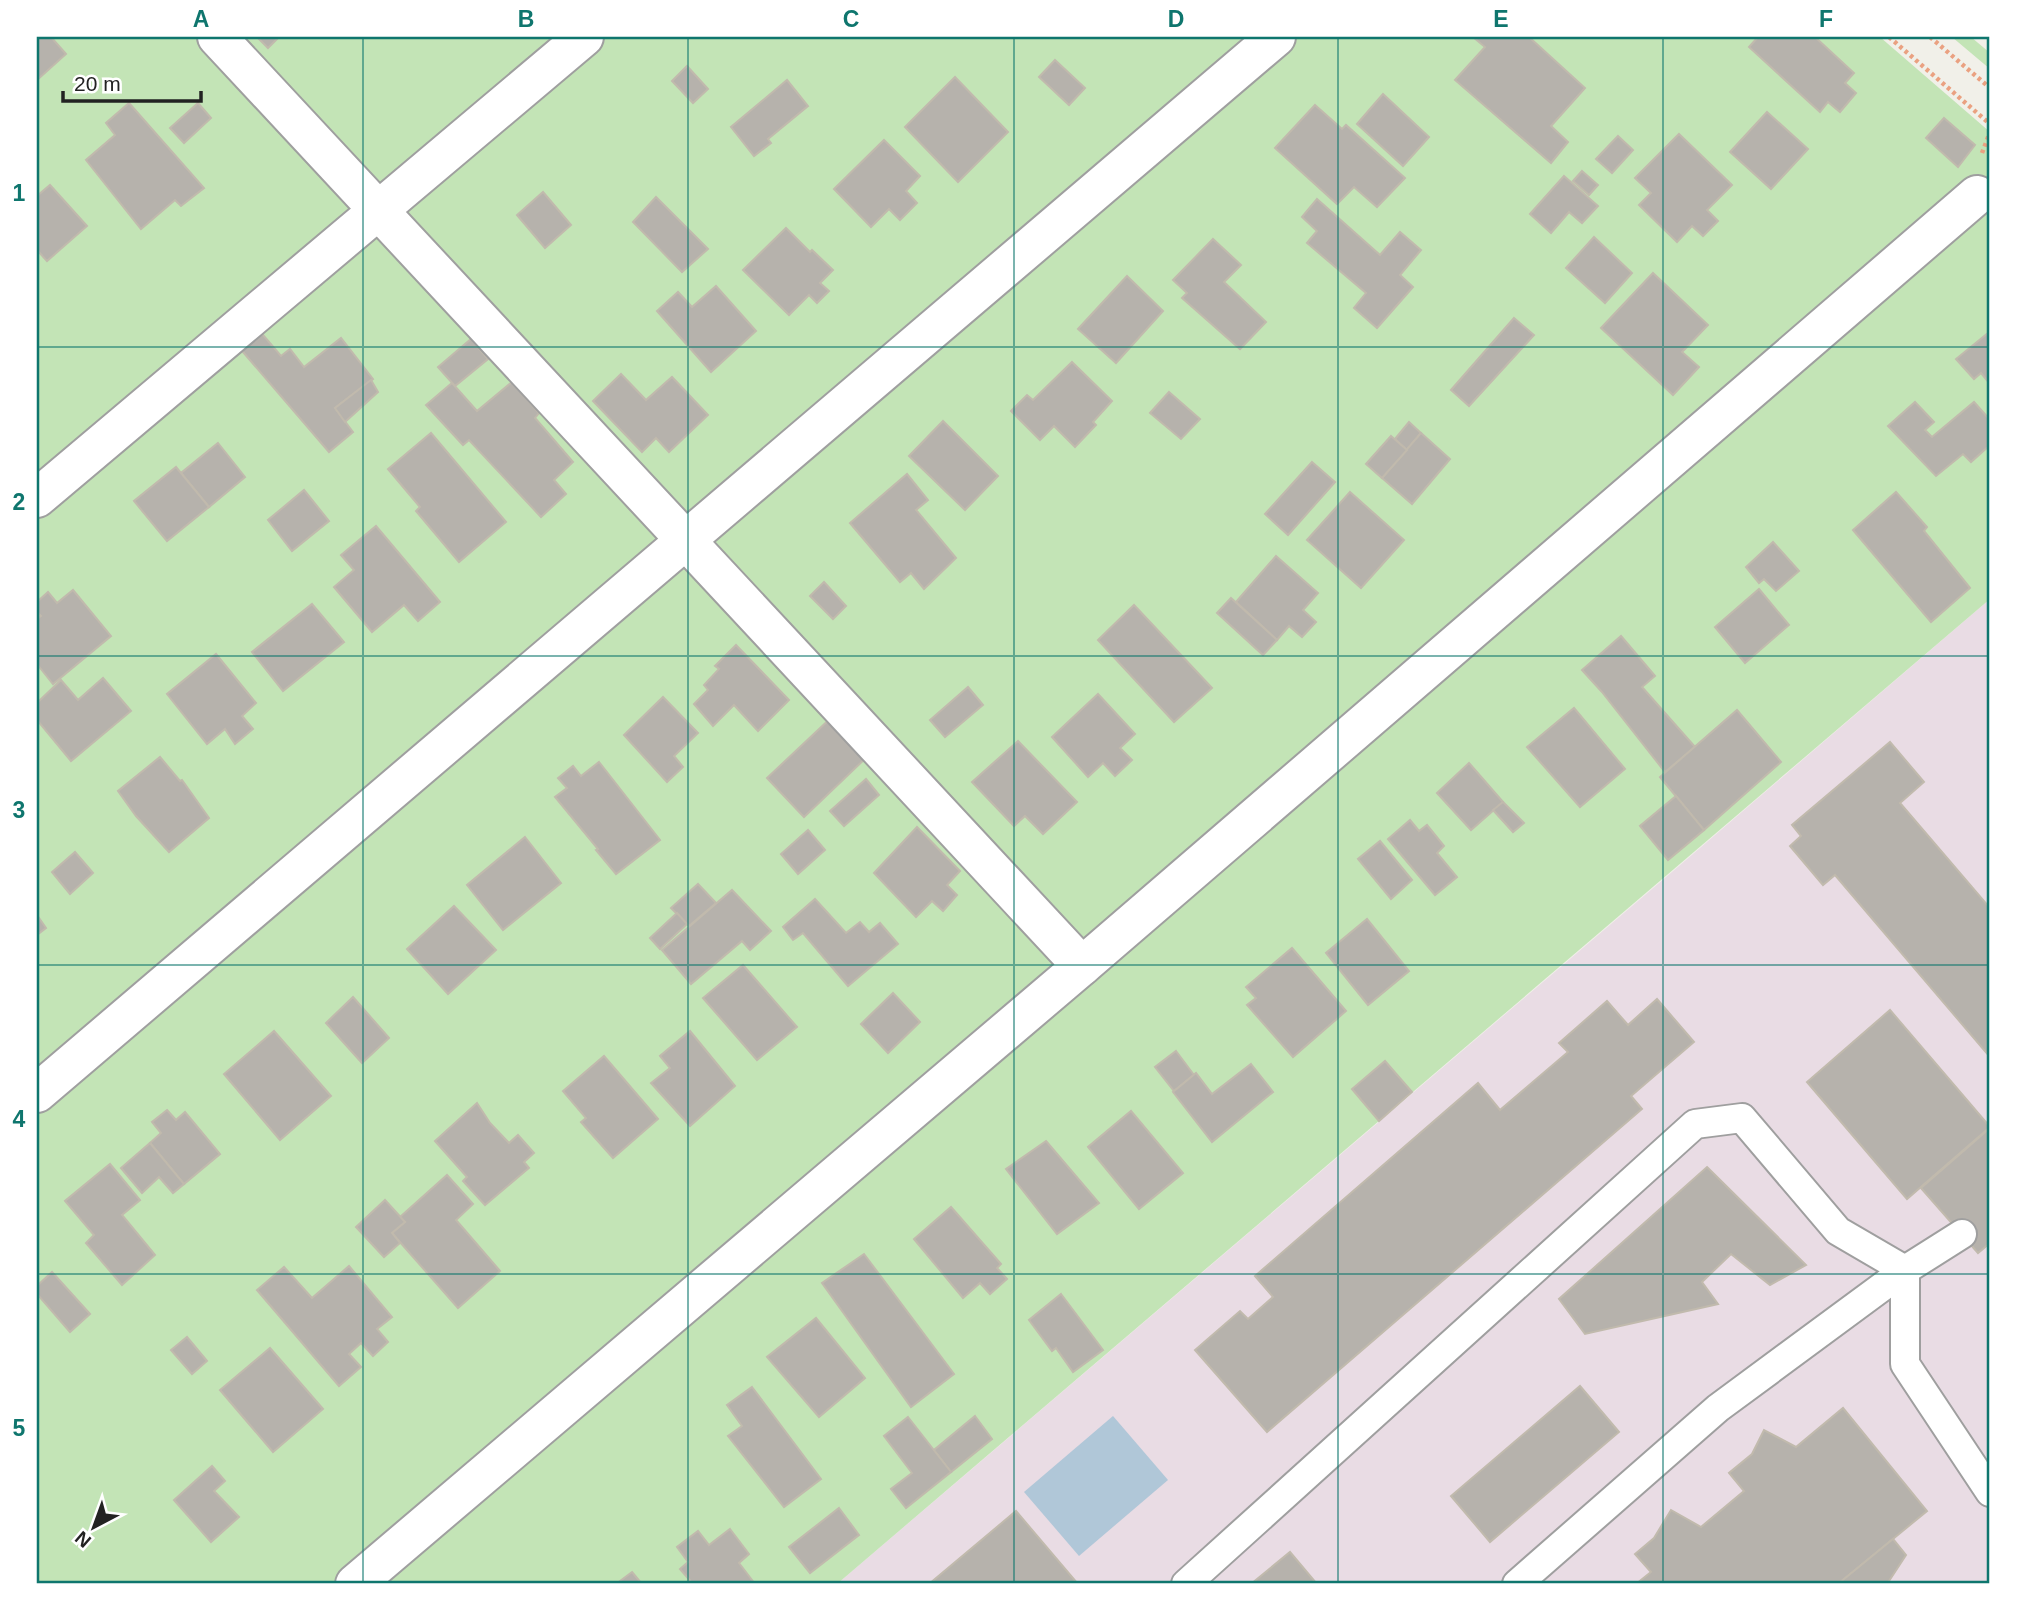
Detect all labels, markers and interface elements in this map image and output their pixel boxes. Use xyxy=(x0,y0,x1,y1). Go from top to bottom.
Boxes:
text: A xyxy=(193,6,209,32)
text: B xyxy=(518,6,534,32)
text: C xyxy=(843,6,859,32)
text: D xyxy=(1168,6,1184,32)
text: E xyxy=(1493,6,1509,32)
text: F xyxy=(1819,6,1833,32)
scale bar xyxy=(63,60,201,104)
text: 20 m xyxy=(74,72,121,95)
text: 1 xyxy=(13,180,26,206)
text: 2 xyxy=(13,489,25,515)
text: 3 xyxy=(13,797,25,823)
text: 4 xyxy=(13,1106,26,1132)
text: 5 xyxy=(13,1415,26,1441)
north arrow xyxy=(60,1492,130,1562)
text: N xyxy=(71,1527,95,1552)

